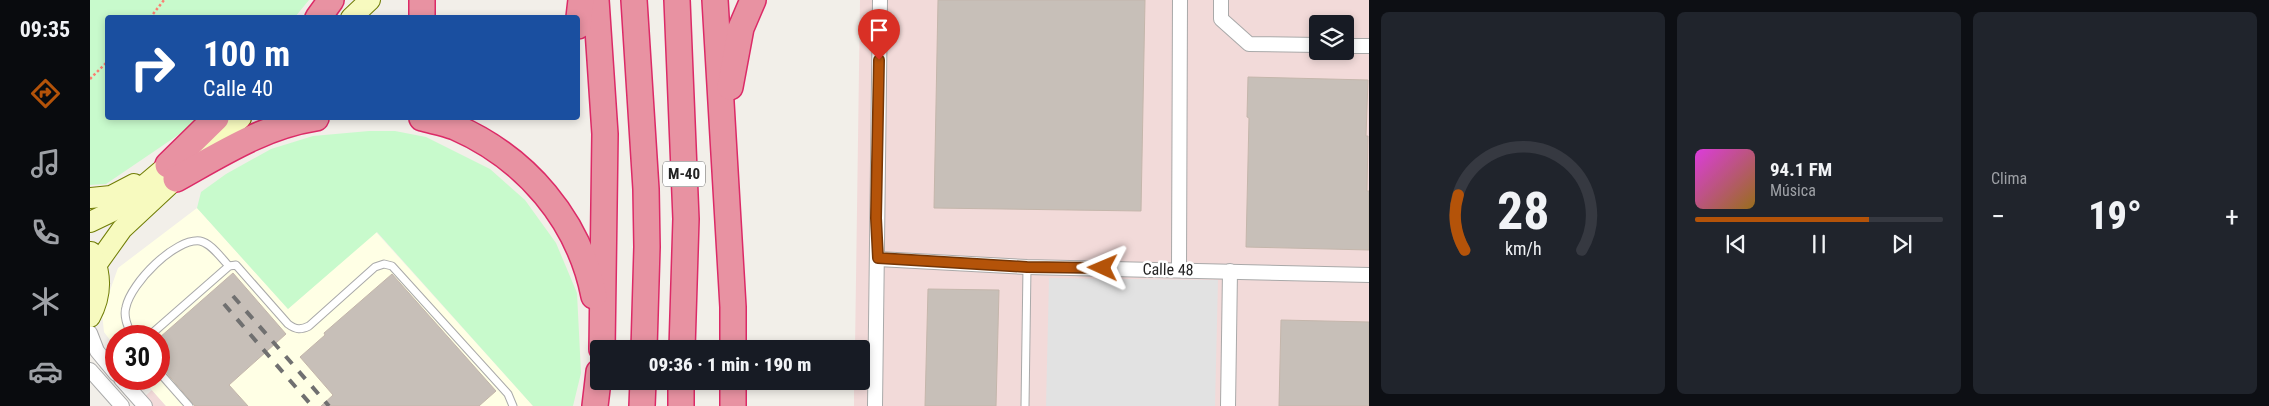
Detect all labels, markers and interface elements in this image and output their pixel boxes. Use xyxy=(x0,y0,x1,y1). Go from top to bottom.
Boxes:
pin xyxy=(858,9,900,60)
map controls xyxy=(1309,15,1354,60)
button: layers xyxy=(1309,15,1354,60)
icon: arrive xyxy=(865,16,893,44)
text: 09:35 xyxy=(20,17,70,42)
text: 100 m xyxy=(203,34,290,75)
icon: right xyxy=(120,35,185,100)
icon: directions xyxy=(28,76,63,111)
text: Calle 40 xyxy=(203,76,273,101)
icon: music xyxy=(28,146,63,181)
text: 94.1 FM xyxy=(1770,158,1832,181)
road number: M-40 xyxy=(663,162,705,186)
text: Clima xyxy=(1991,169,2027,188)
text: 28 xyxy=(1497,181,1549,242)
text: Música xyxy=(1770,181,1816,200)
text: 19° xyxy=(2088,194,2142,238)
text: − xyxy=(1991,200,2005,233)
text: + xyxy=(2225,200,2239,233)
icon: phone xyxy=(28,215,63,250)
icon: previous xyxy=(1722,230,1750,258)
icon: pause xyxy=(1805,230,1833,258)
icon: next xyxy=(1888,230,1916,258)
text: km/h xyxy=(1505,238,1541,259)
position arrow xyxy=(1076,241,1128,293)
street label: Calle 48 xyxy=(1142,260,1194,279)
icon: climate xyxy=(28,284,63,319)
speed limit sign: 30 xyxy=(105,325,170,390)
text: 09:36 · 1 min · 190 m xyxy=(649,353,811,376)
icon: car xyxy=(28,354,63,389)

